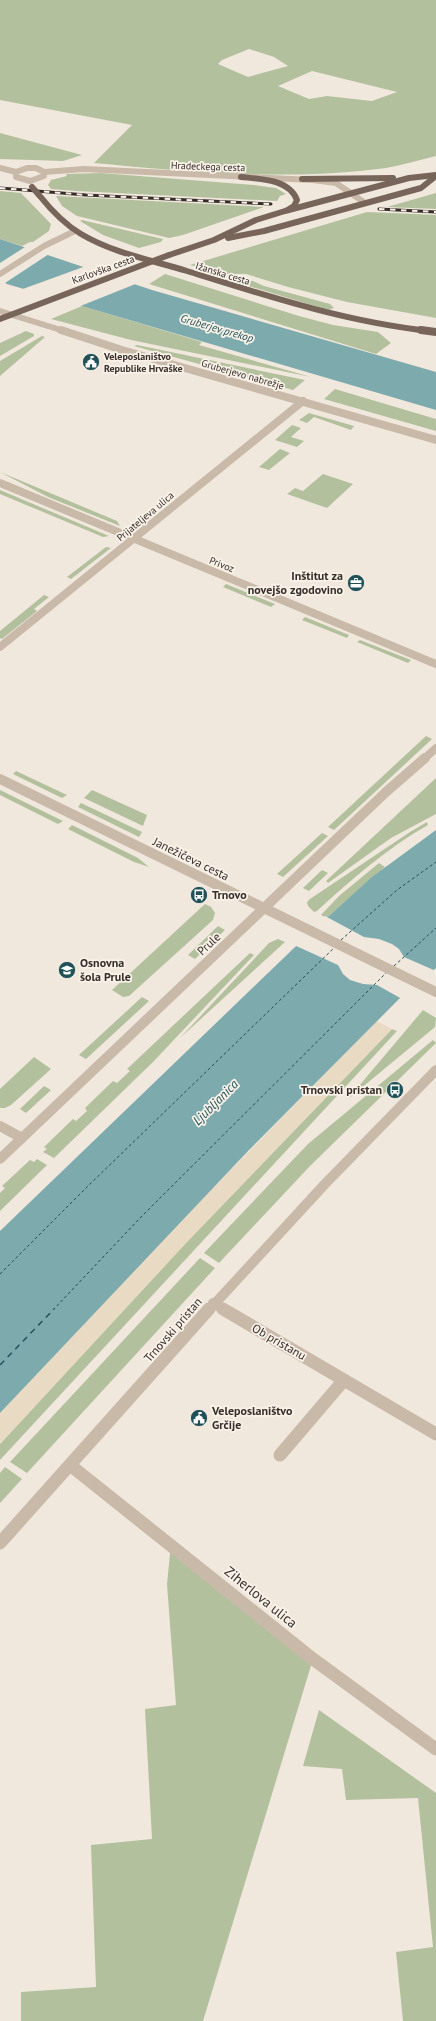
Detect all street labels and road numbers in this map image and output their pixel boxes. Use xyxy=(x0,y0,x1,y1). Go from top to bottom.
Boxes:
street label: Hradeckega cesta xyxy=(171,159,245,174)
street label: Karlovška cesta xyxy=(70,252,136,287)
street label: Ižanska cesta xyxy=(194,259,252,288)
street label: Gruberjevo nabrežje xyxy=(200,356,286,393)
street label: Prijateljeva ulica xyxy=(114,489,177,544)
street label: Privoz xyxy=(207,554,236,575)
street label: Janežičeva cesta xyxy=(150,833,232,883)
street label: Prule xyxy=(194,929,223,958)
street label: Trnovski pristan xyxy=(140,1294,205,1365)
street label: Ob pristanu xyxy=(250,1320,309,1363)
street label: Ziherlova ulica xyxy=(221,1562,301,1632)

